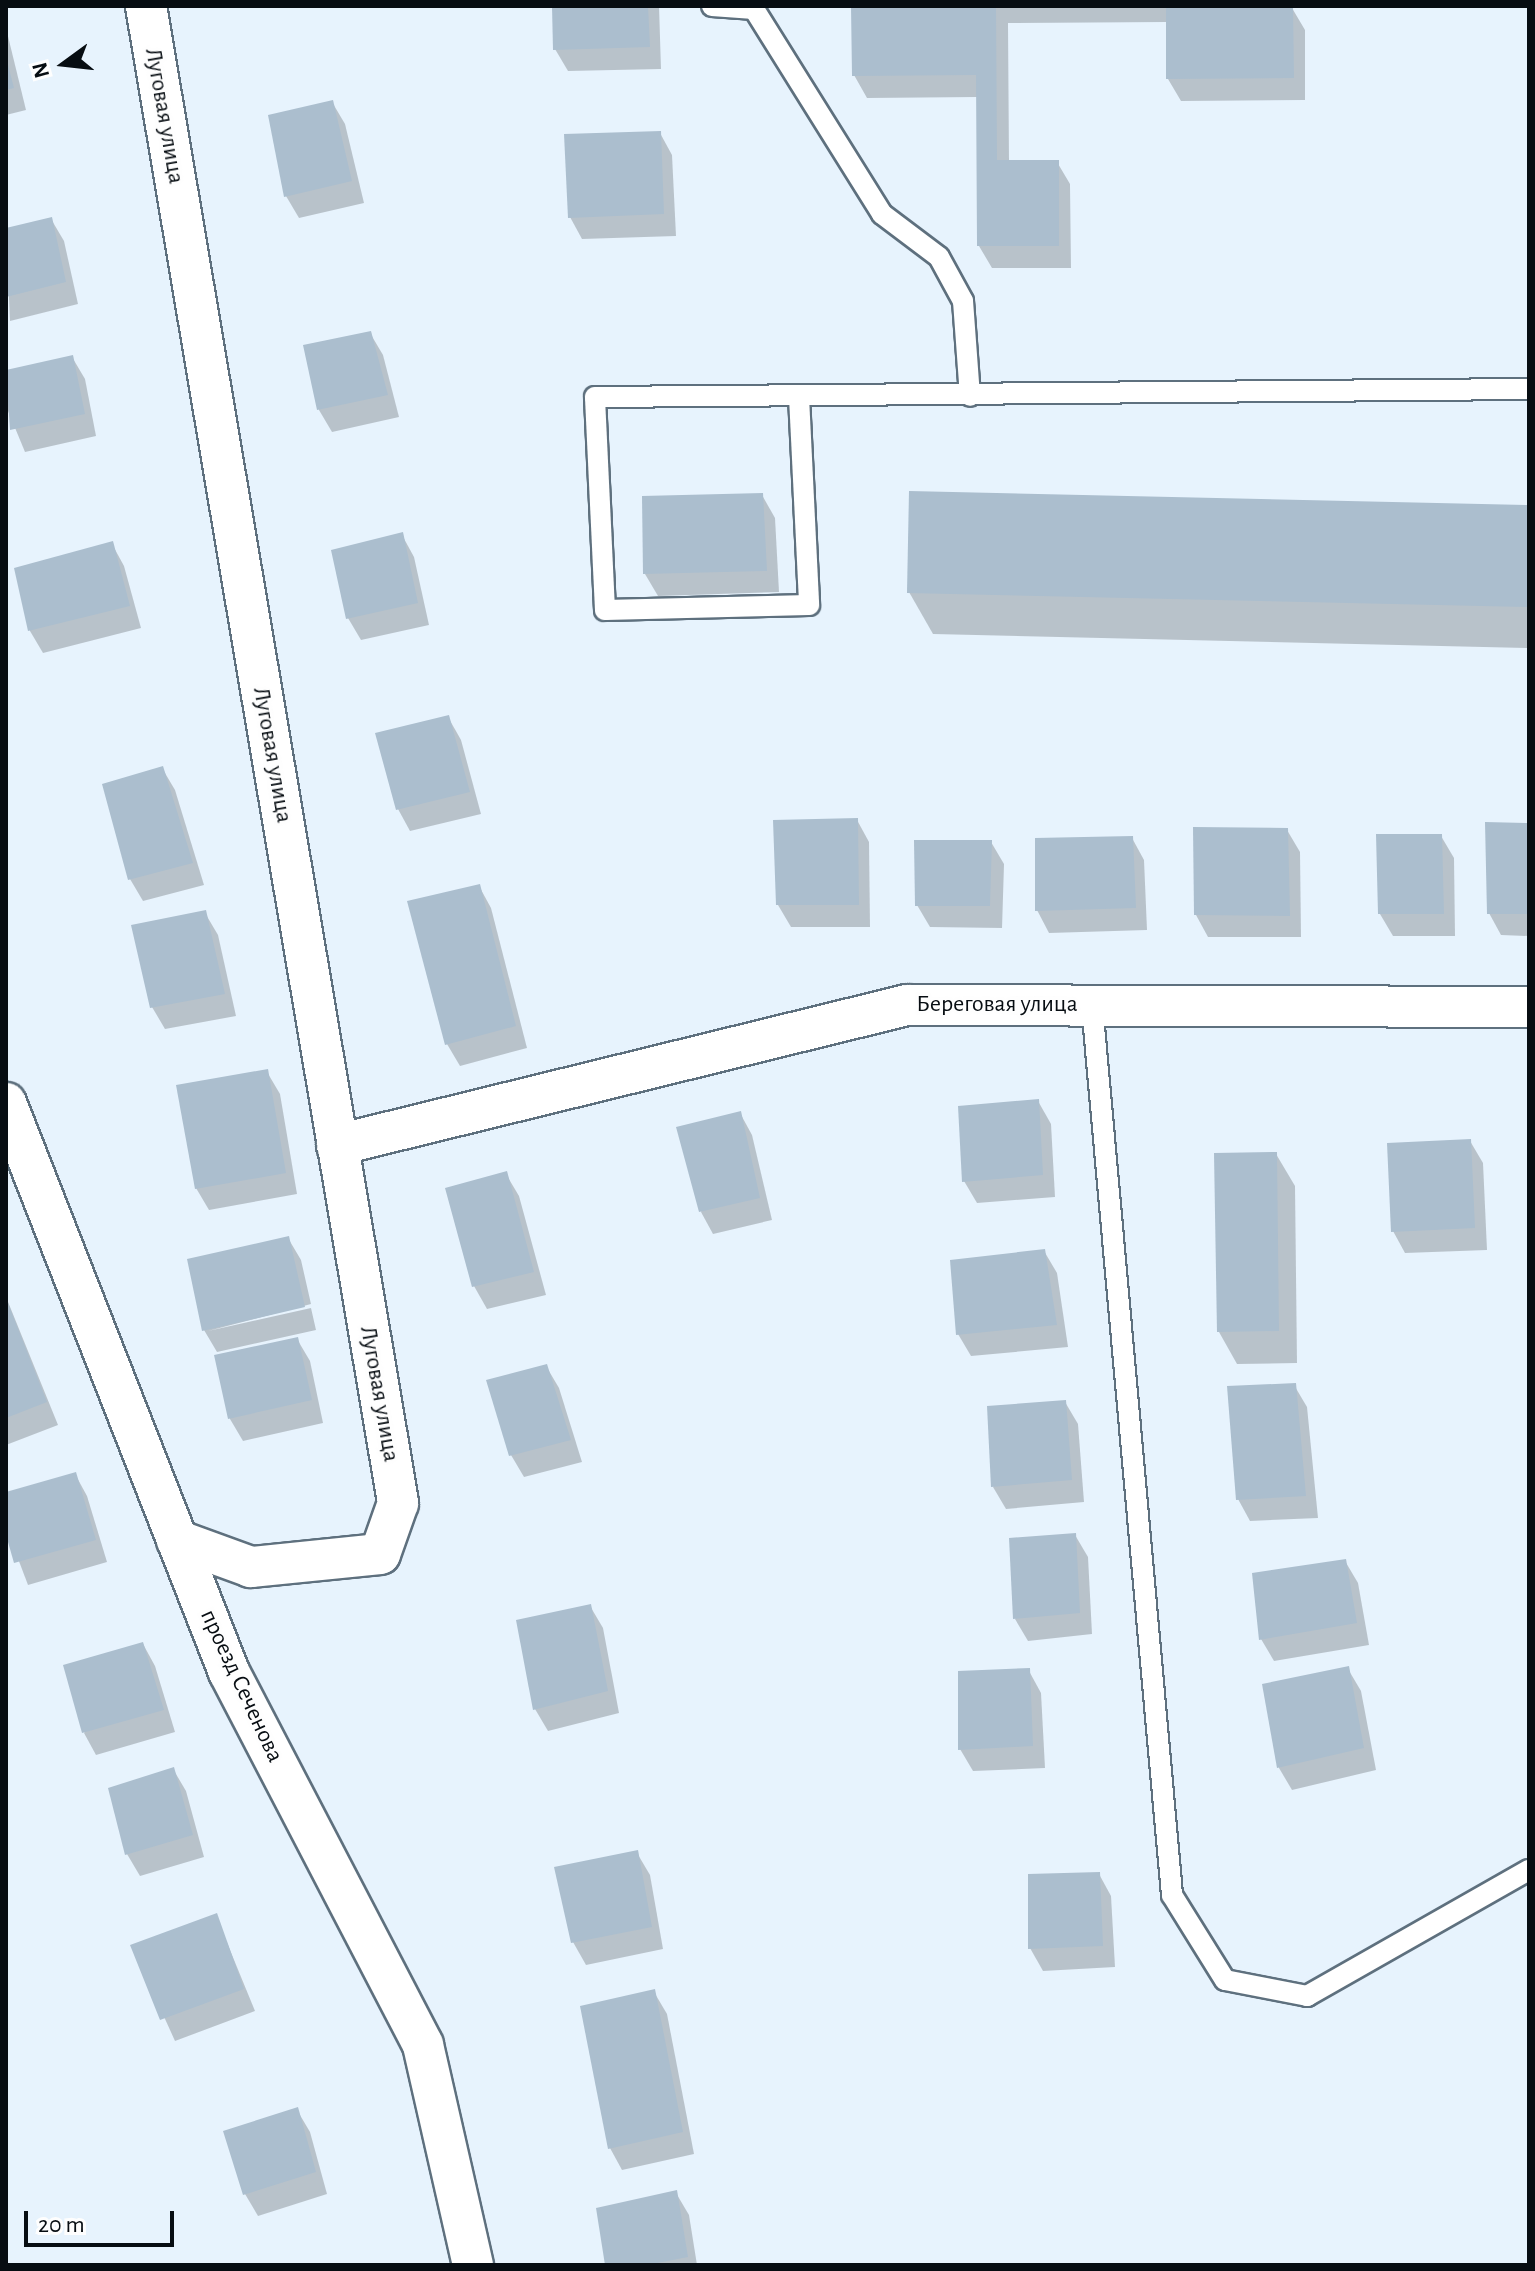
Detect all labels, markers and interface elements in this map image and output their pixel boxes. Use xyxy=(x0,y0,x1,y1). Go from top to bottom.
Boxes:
north arrow xyxy=(24,24,104,104)
street label: Луговая улица xyxy=(138,46,190,186)
text: N xyxy=(28,60,53,80)
street label: Луговая улица xyxy=(246,685,298,825)
street label: Береговая улица xyxy=(916,991,1078,1019)
street label: Луговая улица xyxy=(353,1324,405,1464)
street label: проезд Сеченова xyxy=(193,1605,289,1767)
scale bar xyxy=(28,2195,178,2245)
text: 20 m xyxy=(38,2213,85,2237)

